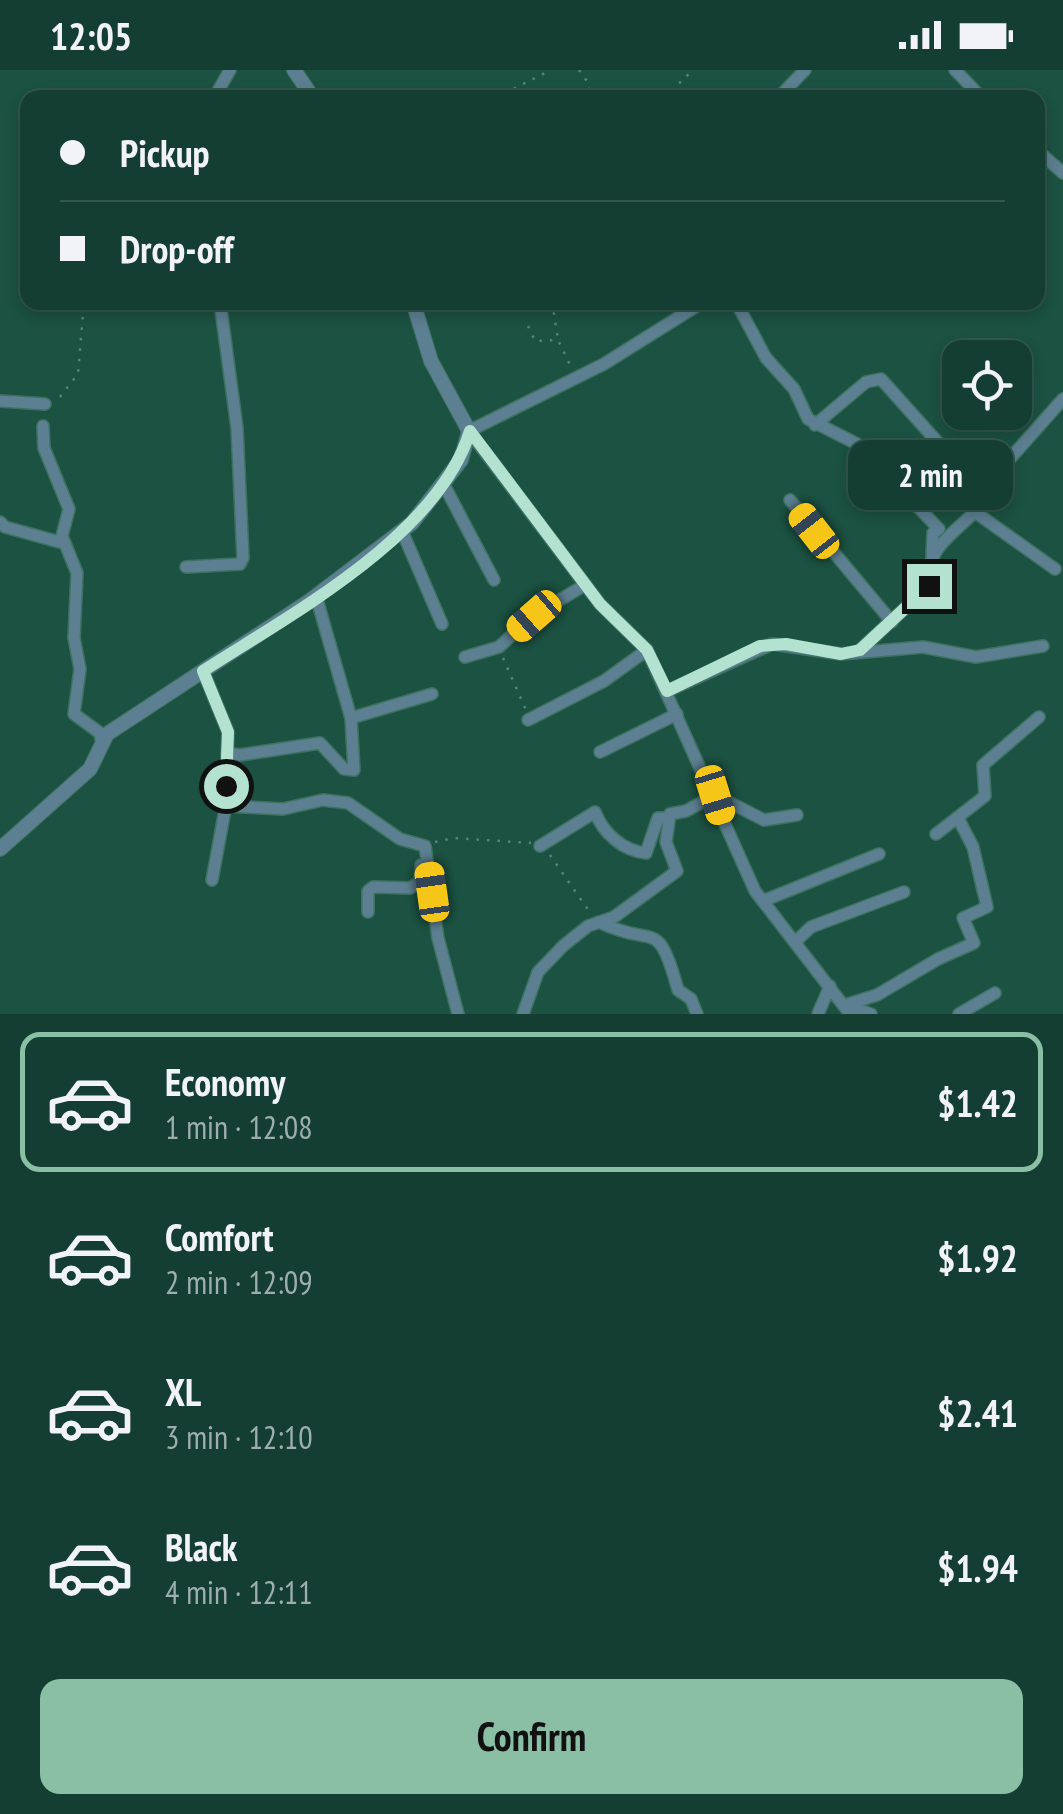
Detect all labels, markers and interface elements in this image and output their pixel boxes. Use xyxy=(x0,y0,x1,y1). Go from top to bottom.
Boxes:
text: 12:05 xyxy=(50,11,132,60)
text: Pickup xyxy=(120,128,210,177)
text: Drop-off xyxy=(120,224,234,273)
map controls xyxy=(942,340,1032,430)
button: locate xyxy=(942,340,1032,430)
callout: 2 min xyxy=(846,441,1012,511)
text: 2 min xyxy=(898,454,963,496)
car xyxy=(784,498,844,564)
route end xyxy=(907,564,952,609)
car xyxy=(502,585,566,647)
car xyxy=(692,762,738,828)
route start xyxy=(204,764,249,809)
car xyxy=(413,860,451,924)
icon: car xyxy=(45,1057,135,1147)
text: Economy xyxy=(165,1057,285,1106)
text: $1.42 xyxy=(937,1078,1018,1127)
text: 1 min · 12:08 xyxy=(165,1106,313,1148)
icon: car xyxy=(45,1212,135,1302)
text: Comfort xyxy=(165,1212,274,1261)
text: $1.92 xyxy=(937,1233,1018,1282)
text: 2 min · 12:09 xyxy=(165,1261,313,1303)
icon: car xyxy=(45,1367,135,1457)
text: XL xyxy=(165,1367,201,1416)
text: $2.41 xyxy=(937,1388,1018,1437)
text: 3 min · 12:10 xyxy=(165,1416,313,1458)
icon: car xyxy=(45,1522,135,1612)
text: Black xyxy=(165,1522,238,1571)
text: $1.94 xyxy=(937,1543,1018,1592)
text: 4 min · 12:11 xyxy=(165,1571,313,1613)
button: Confirm xyxy=(40,1679,1023,1794)

